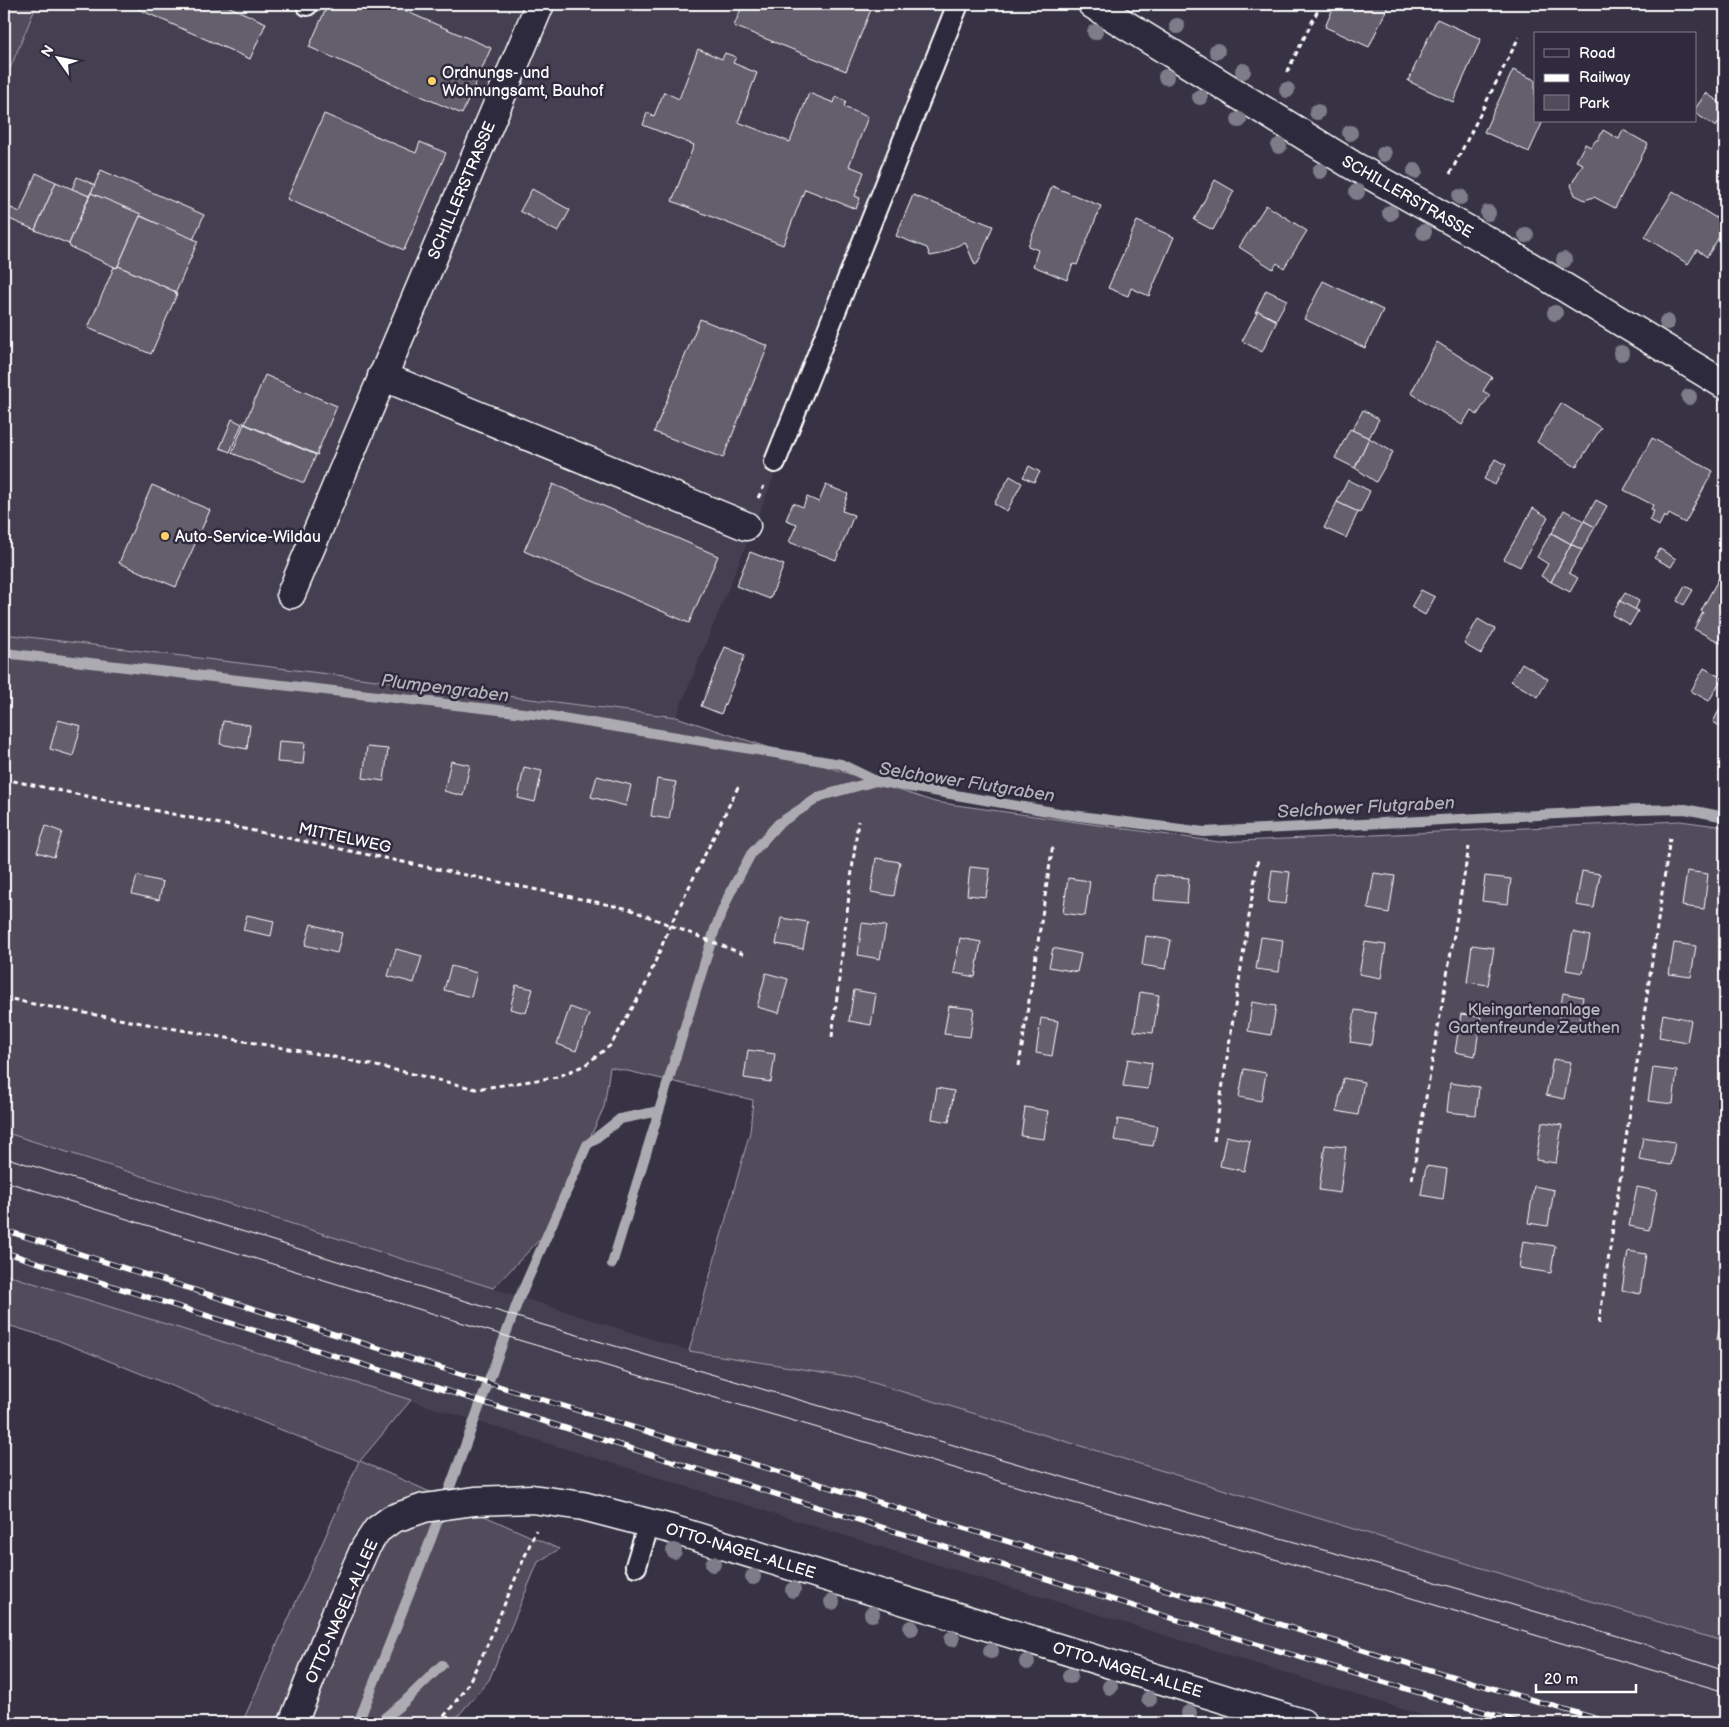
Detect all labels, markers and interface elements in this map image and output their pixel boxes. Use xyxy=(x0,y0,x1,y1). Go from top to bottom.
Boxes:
north arrow xyxy=(32,32,82,82)
legend xyxy=(1534,32,1696,122)
text: N xyxy=(38,42,58,60)
text: Road xyxy=(1579,44,1615,63)
place label: Ordnungs- und Wohnungsamt, Bauhof xyxy=(442,64,604,101)
text: Railway xyxy=(1579,68,1630,87)
marker: Ordnungs- und Wohnungsamt, Bauhof xyxy=(426,75,438,87)
text: Park xyxy=(1579,94,1610,113)
street label: SCHILLERSTRASSE xyxy=(425,119,500,262)
street label: SCHILLERSTRASSE xyxy=(1338,152,1476,243)
place label: Auto-Service-Wildau xyxy=(175,528,321,547)
marker: Auto-Service-Wildau xyxy=(159,530,171,542)
water label: Plumpengraben xyxy=(380,670,510,707)
water label: Selchower Flutgraben xyxy=(878,758,1056,807)
water label: Selchower Flutgraben xyxy=(1277,792,1455,823)
street label: MITTELWEG xyxy=(297,819,393,858)
park label: Kleingartenanlage Gartenfreunde Zeuthen xyxy=(1448,1001,1620,1038)
street label: OTTO-NAGEL-ALLEE xyxy=(663,1520,818,1583)
street label: OTTO-NAGEL-ALLEE xyxy=(302,1537,383,1687)
street label: OTTO-NAGEL-ALLEE xyxy=(1050,1639,1205,1702)
scale bar xyxy=(1536,1662,1636,1694)
text: 20 m xyxy=(1544,1670,1578,1689)

